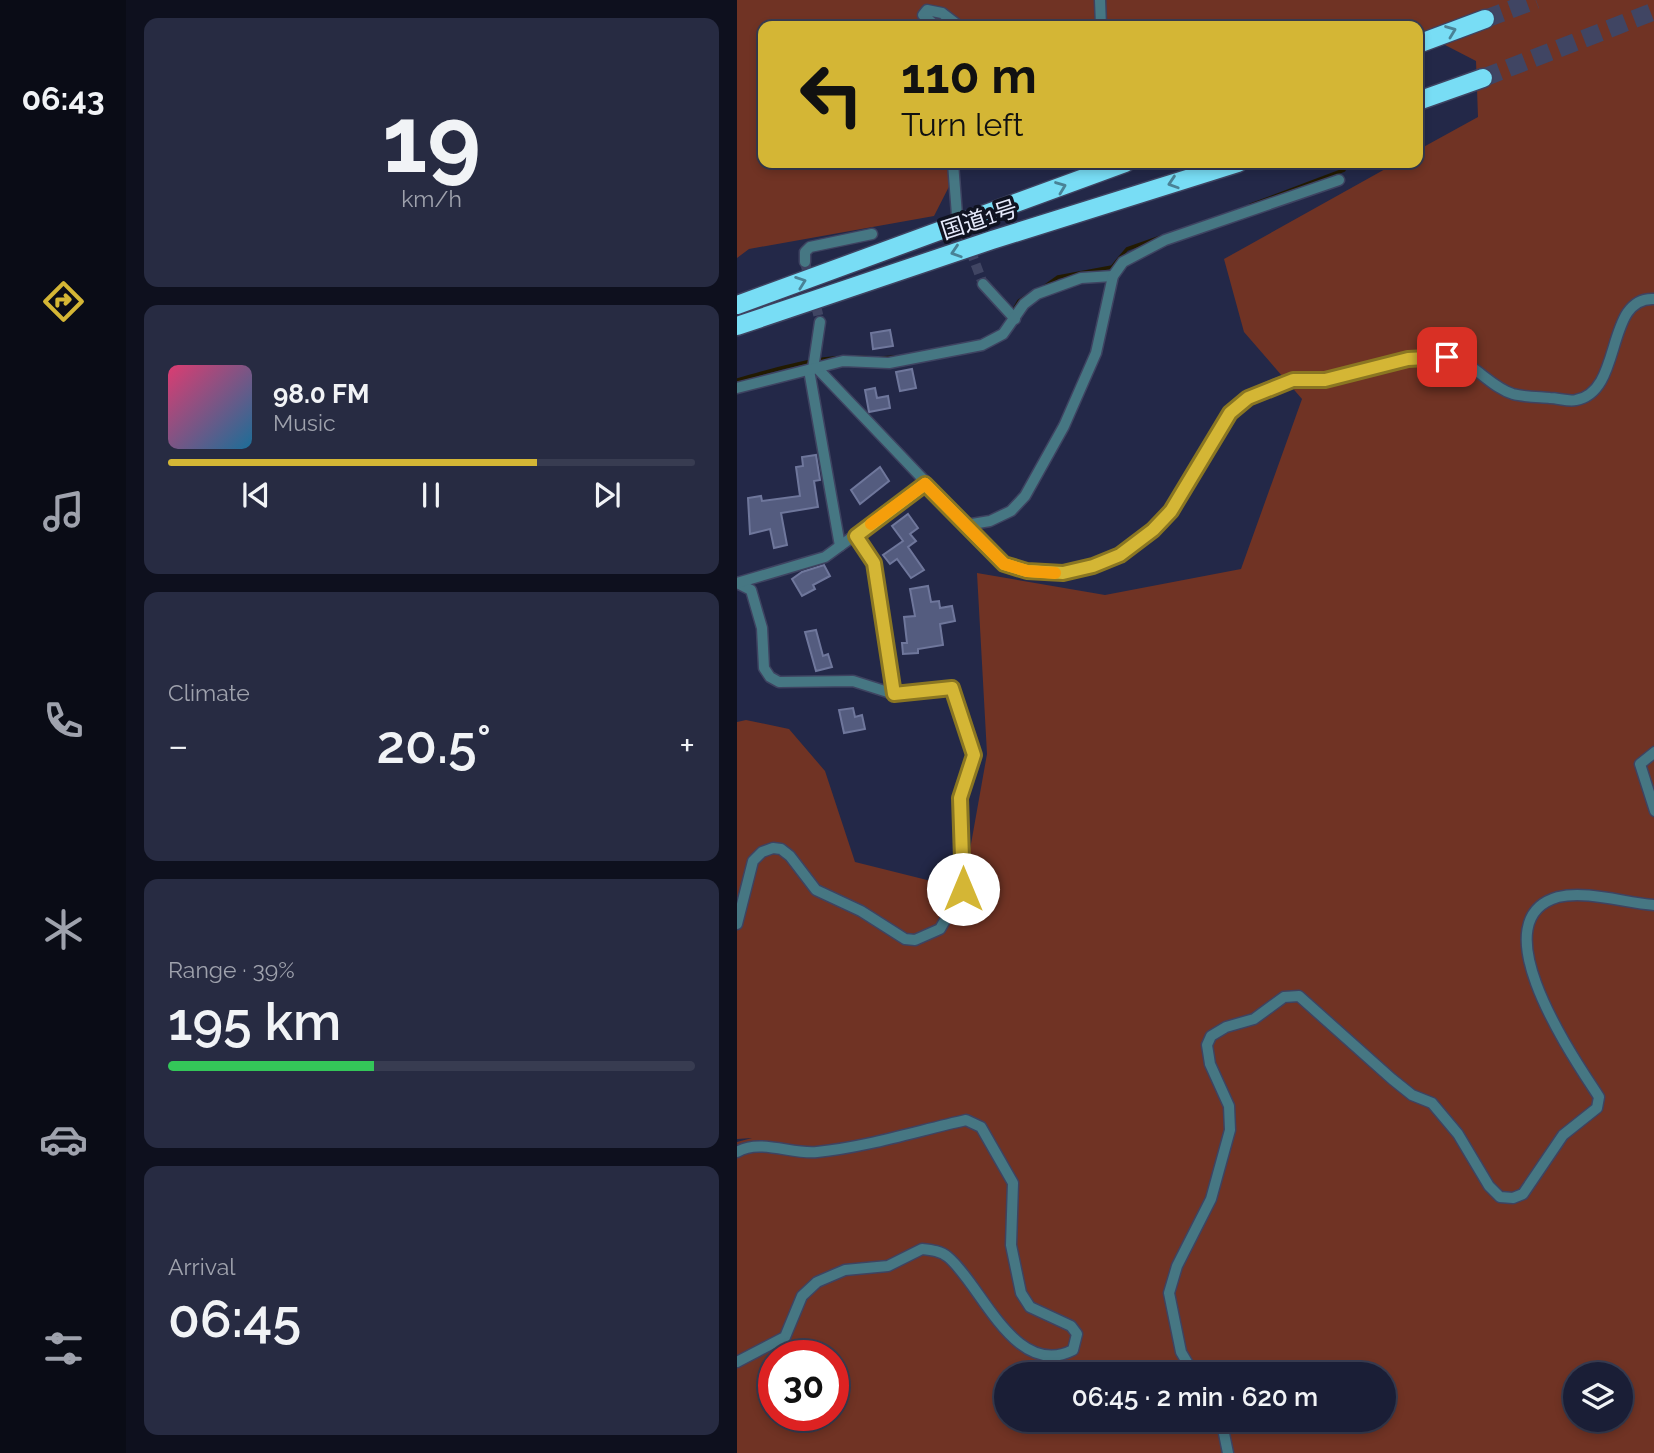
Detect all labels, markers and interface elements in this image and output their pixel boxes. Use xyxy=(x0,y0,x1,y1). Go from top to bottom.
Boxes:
one-way arrow xyxy=(1445,26,1457,40)
text: 110 m xyxy=(901,47,1037,104)
icon: left xyxy=(786,49,877,140)
text: 06:43 xyxy=(21,80,105,117)
text: 19 xyxy=(382,86,481,193)
text: Turn left xyxy=(901,106,1023,143)
one-way arrow xyxy=(1167,175,1179,190)
one-way arrow xyxy=(1055,182,1067,196)
text: km/h xyxy=(401,185,462,212)
street label: 国道1号 xyxy=(937,194,1021,244)
one-way arrow xyxy=(950,244,963,258)
one-way arrow xyxy=(795,276,807,290)
icon: directions xyxy=(39,277,88,326)
pin xyxy=(1417,327,1477,387)
icon: arrive xyxy=(1428,338,1466,376)
text: 98.0 FM xyxy=(273,379,370,409)
text: Music xyxy=(273,409,336,436)
icon: previous xyxy=(237,476,275,514)
icon: pause xyxy=(412,476,450,514)
icon: next xyxy=(588,476,626,514)
icon: music xyxy=(39,487,88,536)
text: Climate xyxy=(168,679,250,706)
icon: phone xyxy=(39,696,88,745)
text: 20.5° xyxy=(377,714,491,775)
text: − xyxy=(168,723,188,768)
text: + xyxy=(679,723,695,768)
position arrow xyxy=(926,852,1000,926)
icon: climate xyxy=(39,905,88,954)
text: Range · 39% xyxy=(168,956,295,983)
text: 195 km xyxy=(168,991,341,1052)
icon: car xyxy=(39,1115,88,1164)
text: Arrival xyxy=(168,1253,235,1280)
text: 06:45 xyxy=(168,1288,301,1349)
icon: filters xyxy=(39,1324,88,1373)
speed limit sign: 30 xyxy=(758,1340,849,1431)
map controls xyxy=(1563,1362,1633,1432)
button: layers xyxy=(1563,1362,1633,1432)
text: 06:45 · 2 min · 620 m xyxy=(1072,1382,1318,1412)

